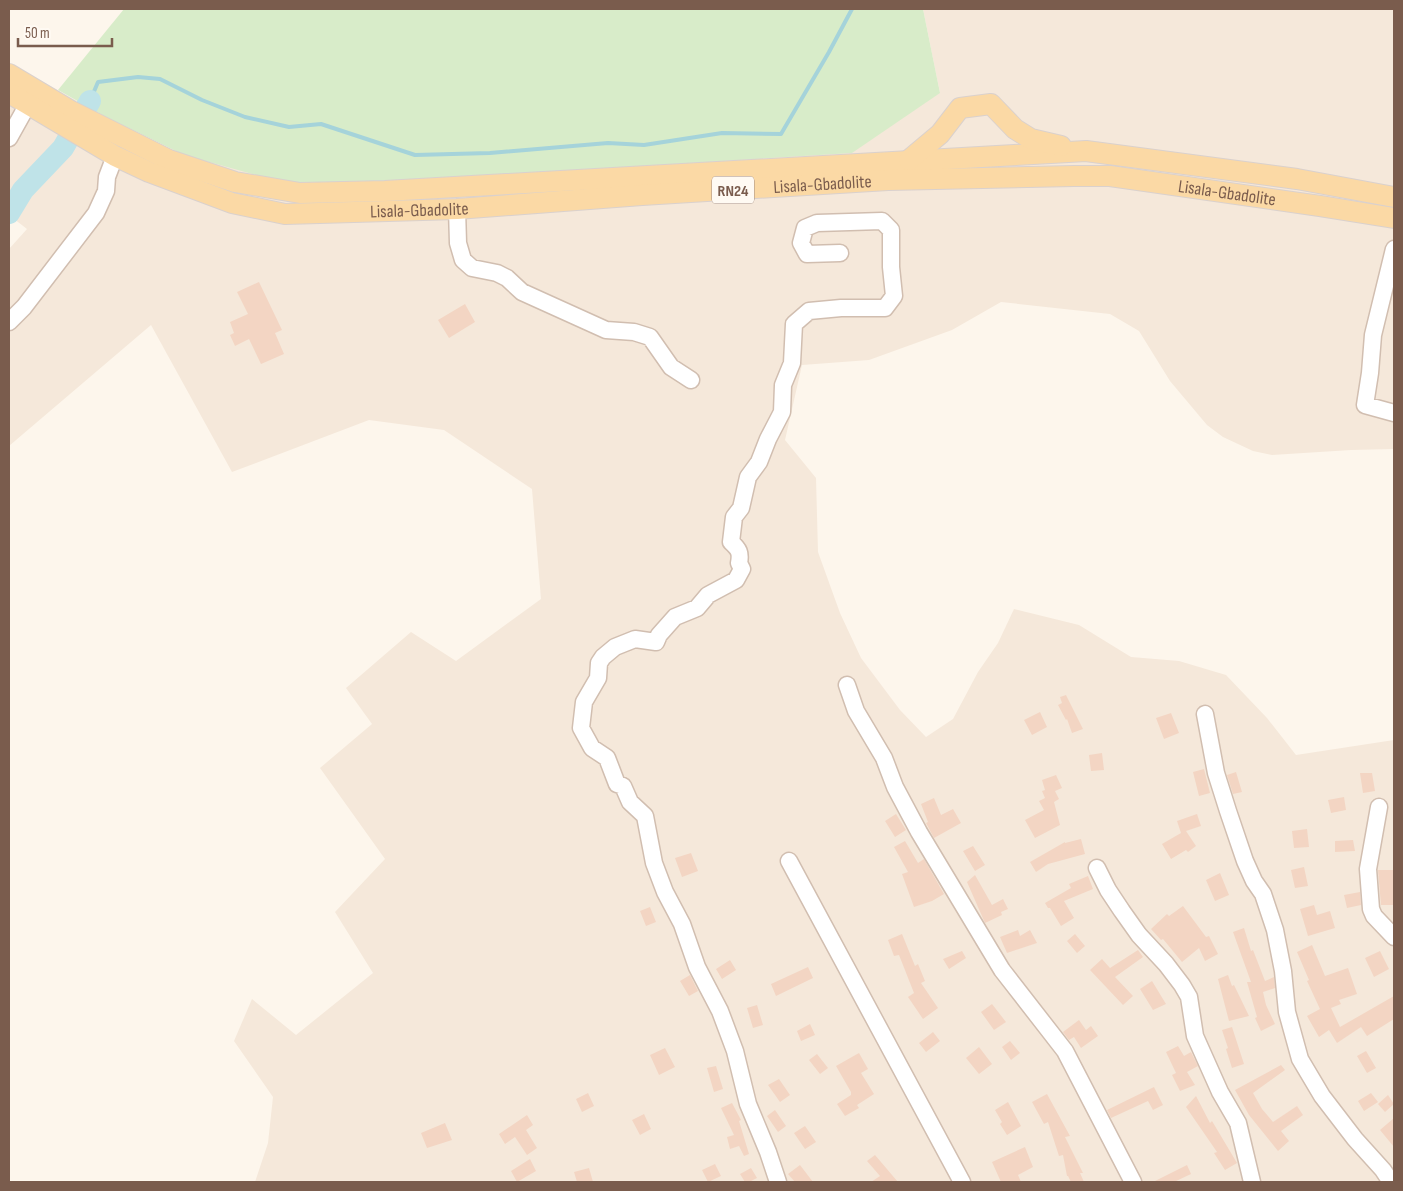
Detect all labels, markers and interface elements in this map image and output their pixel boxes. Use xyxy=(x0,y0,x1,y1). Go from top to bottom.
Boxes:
scale bar xyxy=(18,15,111,47)
text: 50 m xyxy=(25,24,50,43)
street label: Lisala-Gbadolite xyxy=(773,171,872,198)
road number: RN24 xyxy=(712,176,754,204)
street label: Lisala-Gbadolite xyxy=(1177,176,1277,211)
street label: Lisala-Gbadolite xyxy=(370,198,469,223)

